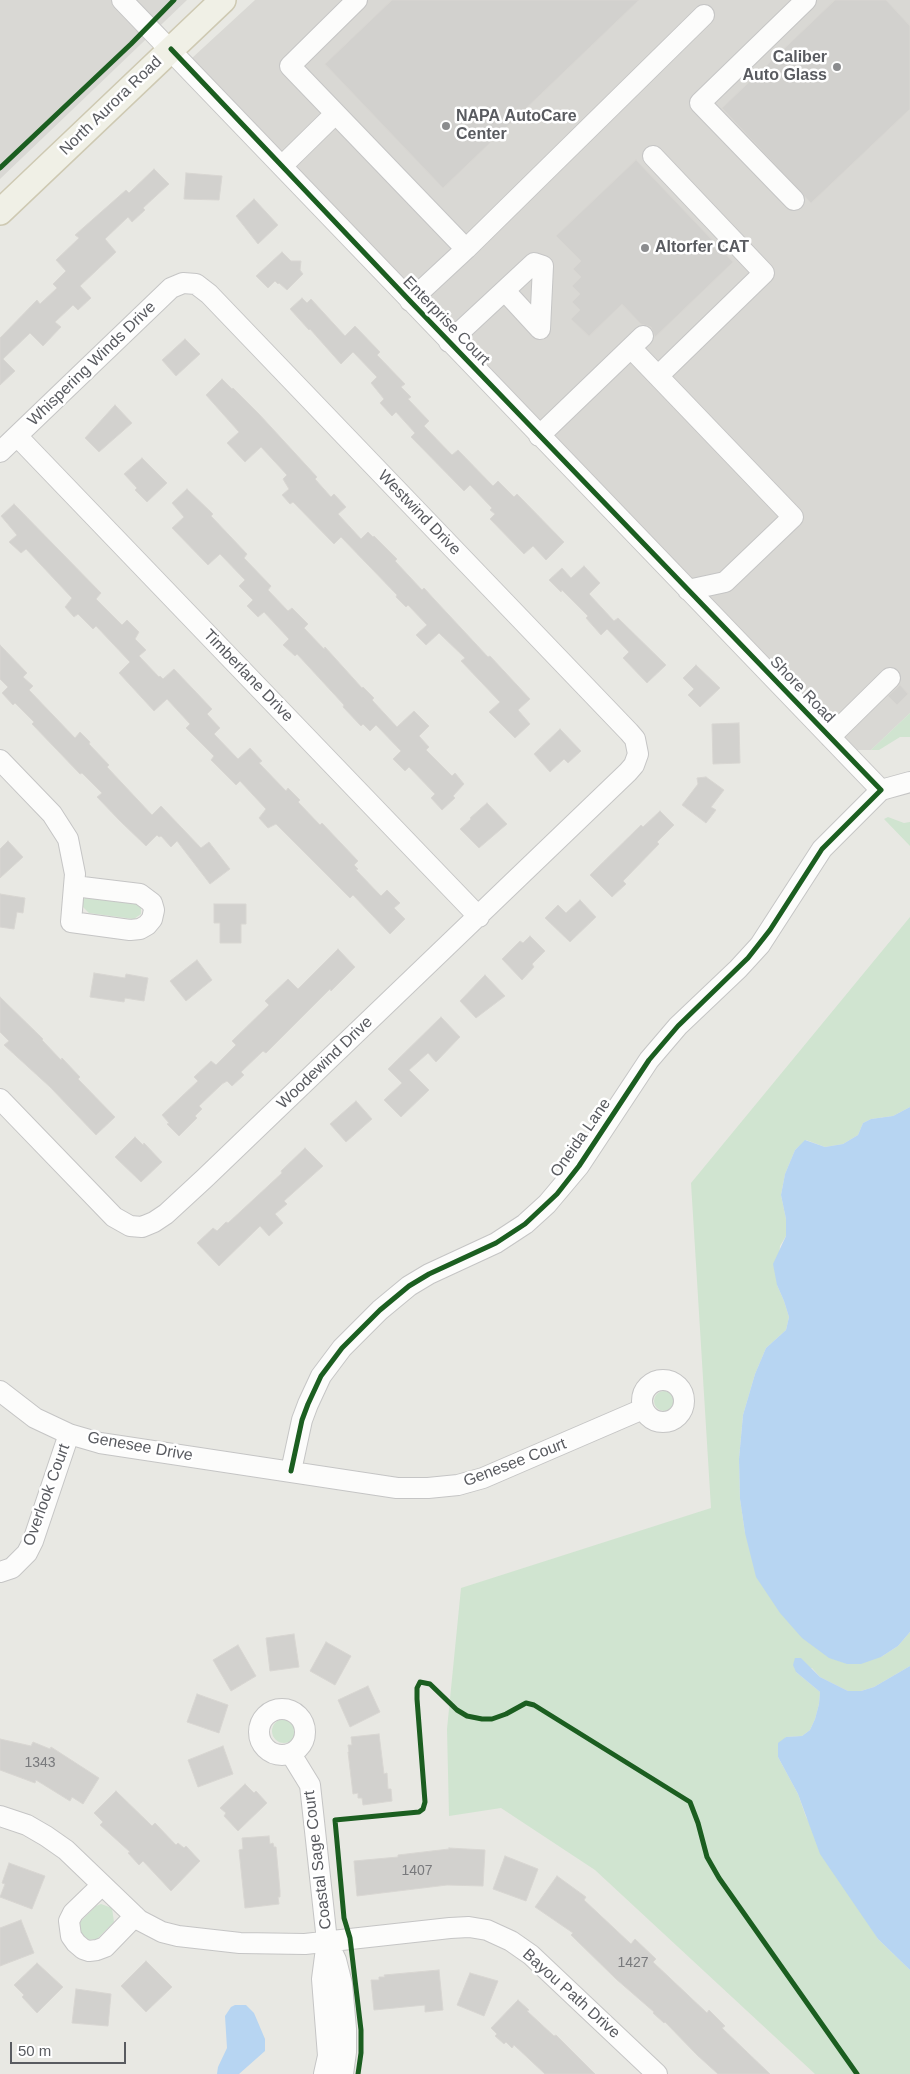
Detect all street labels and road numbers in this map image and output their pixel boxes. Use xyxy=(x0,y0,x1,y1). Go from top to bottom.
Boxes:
street label: North Aurora Road xyxy=(56,52,166,160)
street label: Enterprise Court xyxy=(399,272,493,370)
street label: Whispering Winds Drive xyxy=(24,298,160,430)
street label: Westwind Drive xyxy=(374,466,464,560)
street label: Timberlane Drive xyxy=(199,626,297,726)
street label: Shore Road xyxy=(765,653,839,727)
street label: Woodewind Drive xyxy=(273,1013,377,1113)
street label: Oneida Lane xyxy=(547,1095,615,1181)
street label: Genesee Drive xyxy=(86,1428,194,1466)
street label: Genesee Court xyxy=(461,1435,569,1491)
street label: Overlook Court xyxy=(20,1441,74,1549)
street label: Coastal Sage Court xyxy=(300,1790,336,1930)
street label: Bayou Path Drive xyxy=(518,1945,624,2043)

